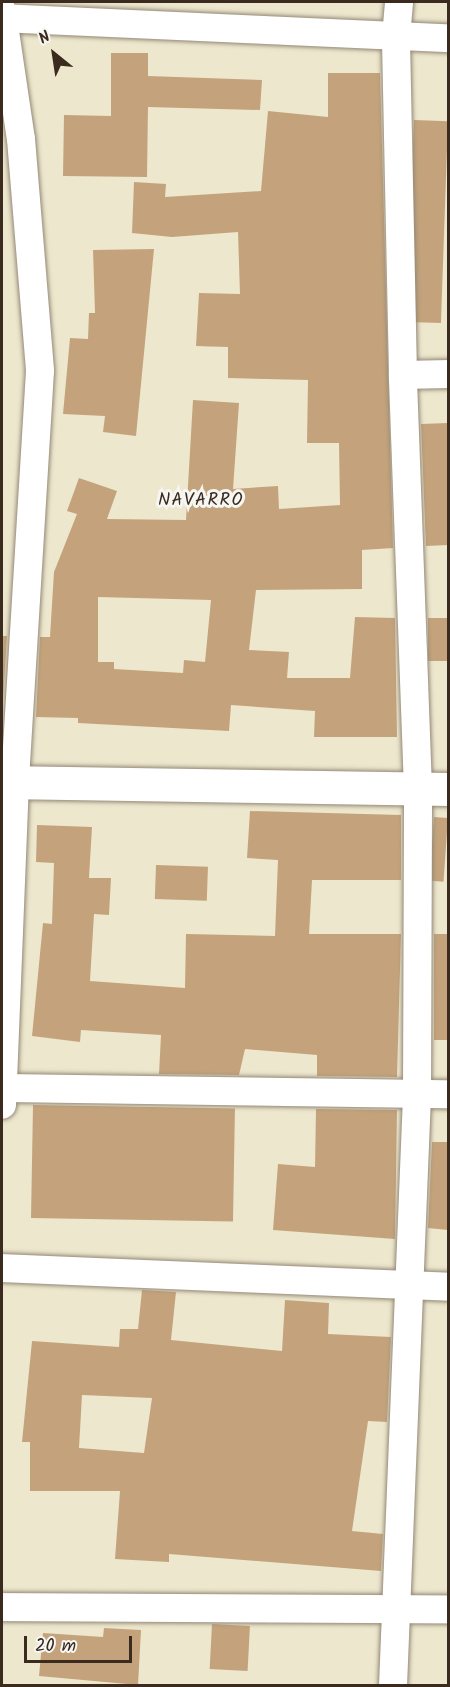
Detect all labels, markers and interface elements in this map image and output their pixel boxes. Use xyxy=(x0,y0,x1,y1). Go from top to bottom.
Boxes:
north arrow xyxy=(24,24,84,84)
text: N xyxy=(34,25,55,51)
district label: NAVARRO xyxy=(158,490,244,512)
scale bar xyxy=(27,1624,135,1662)
text: 20 m xyxy=(35,1632,76,1661)

